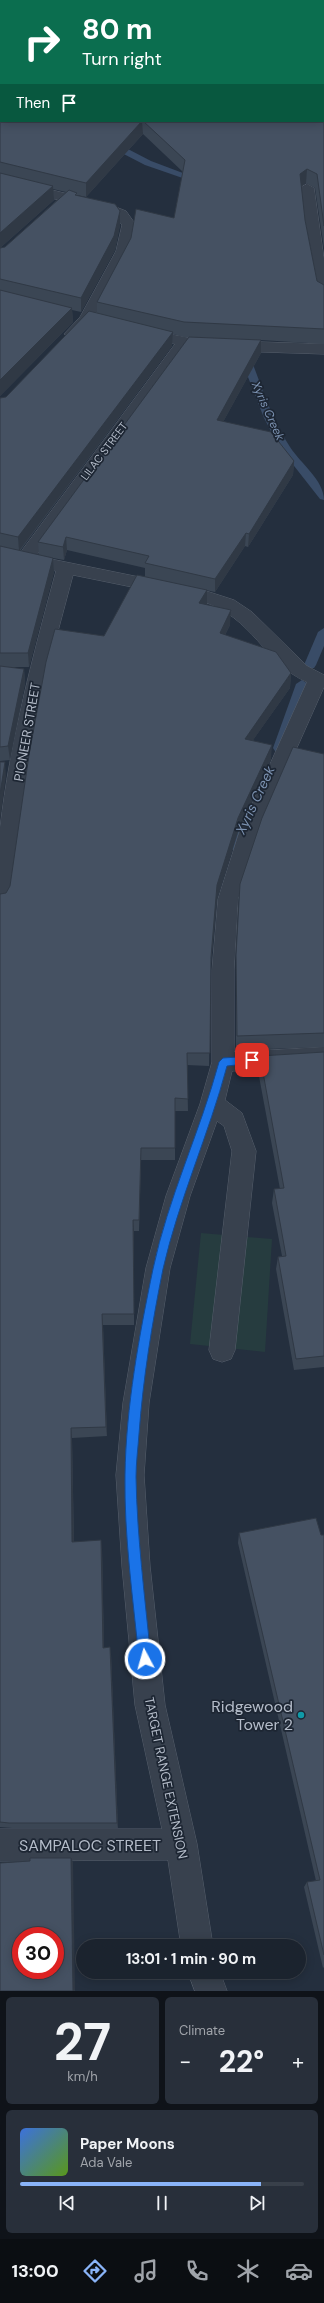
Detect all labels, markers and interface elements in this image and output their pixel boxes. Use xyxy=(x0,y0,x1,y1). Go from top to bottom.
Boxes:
text: 80 m xyxy=(82,11,152,48)
icon: right xyxy=(16,16,68,68)
text: Turn right xyxy=(82,47,162,71)
icon: arrive xyxy=(58,92,80,114)
text: Then xyxy=(16,93,50,113)
water label: Xyris Creek xyxy=(247,378,288,444)
street label: LILAC STREET xyxy=(78,419,130,483)
street label: PIONEER STREET xyxy=(10,681,44,783)
water label: Xyris Creek xyxy=(231,762,279,838)
pin xyxy=(235,1043,269,1077)
icon: arrive xyxy=(241,1049,263,1071)
position arrow xyxy=(124,1638,166,1680)
street label: TARGET RANGE EXTENSION xyxy=(141,1696,191,1860)
place label: Ridgewood Tower 2 xyxy=(211,1696,293,1735)
marker: Ridgewood Tower 2 xyxy=(296,1710,306,1720)
street label: SAMPALOC STREET xyxy=(19,1835,161,1856)
speed limit sign: 30 xyxy=(12,1927,64,1979)
text: 13:01 · 1 min · 90 m xyxy=(126,1949,256,1969)
text: 27 xyxy=(54,2008,111,2076)
text: Climate xyxy=(179,2022,225,2039)
text: 22° xyxy=(219,2042,264,2081)
text: − xyxy=(179,2047,191,2076)
text: + xyxy=(292,2047,304,2076)
text: km/h xyxy=(67,2068,98,2085)
text: Paper Moons xyxy=(80,2134,175,2154)
text: Ada Vale xyxy=(80,2154,132,2171)
icon: previous xyxy=(56,2192,78,2214)
icon: pause xyxy=(151,2192,173,2214)
icon: next xyxy=(246,2192,268,2214)
icon: directions xyxy=(81,2257,109,2285)
icon: music xyxy=(132,2257,160,2285)
icon: phone xyxy=(183,2257,211,2285)
icon: climate xyxy=(234,2257,262,2285)
icon: car xyxy=(285,2257,313,2285)
text: 13:00 xyxy=(11,2259,59,2283)

